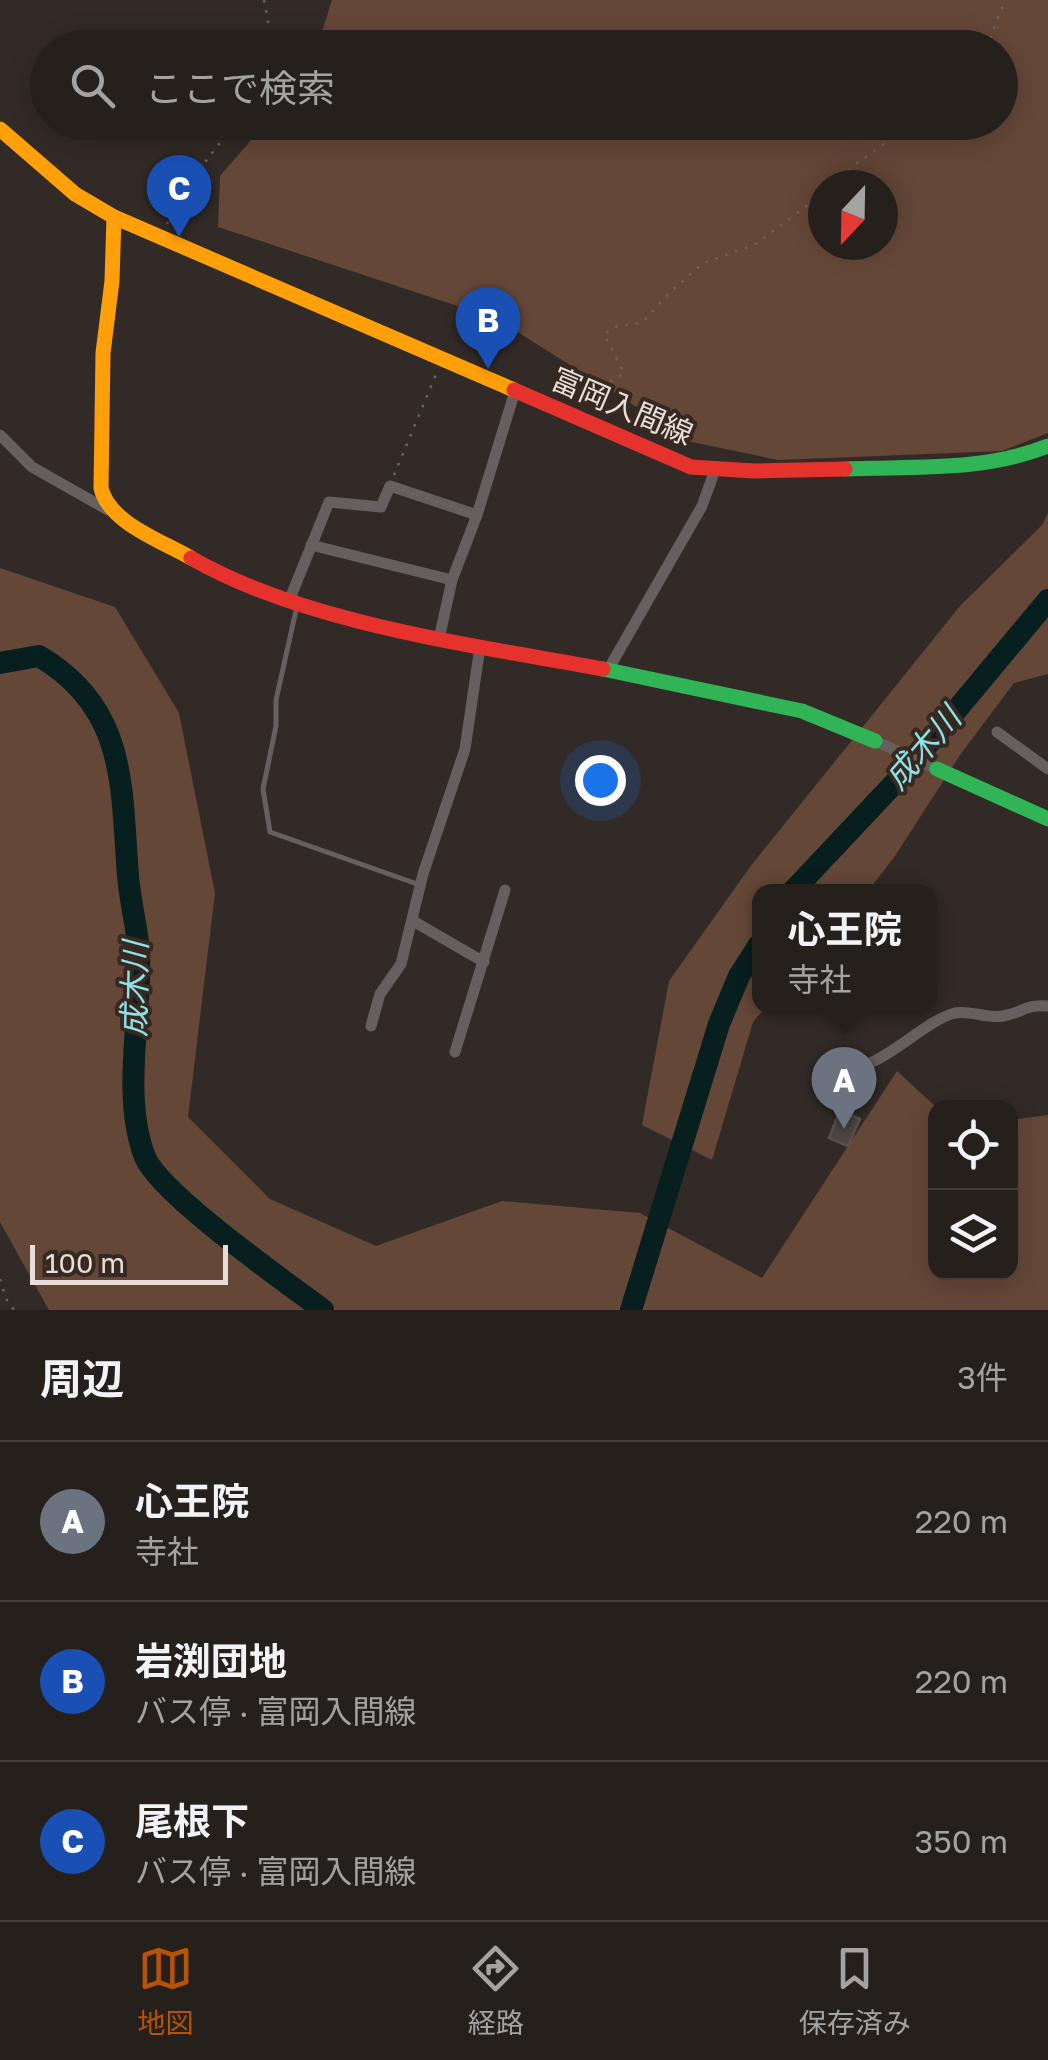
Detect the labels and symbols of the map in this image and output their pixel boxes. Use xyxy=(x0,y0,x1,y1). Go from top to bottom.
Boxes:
pin: C xyxy=(146,154,212,237)
north arrow xyxy=(808,170,898,260)
pin: B xyxy=(456,286,520,369)
street label: 富岡入間線 xyxy=(546,360,698,452)
water label: 成木川 xyxy=(876,696,970,796)
your location xyxy=(575,755,626,806)
water label: 成木川 xyxy=(114,938,154,1037)
pin: A xyxy=(812,1046,876,1129)
scale bar xyxy=(30,1240,228,1284)

